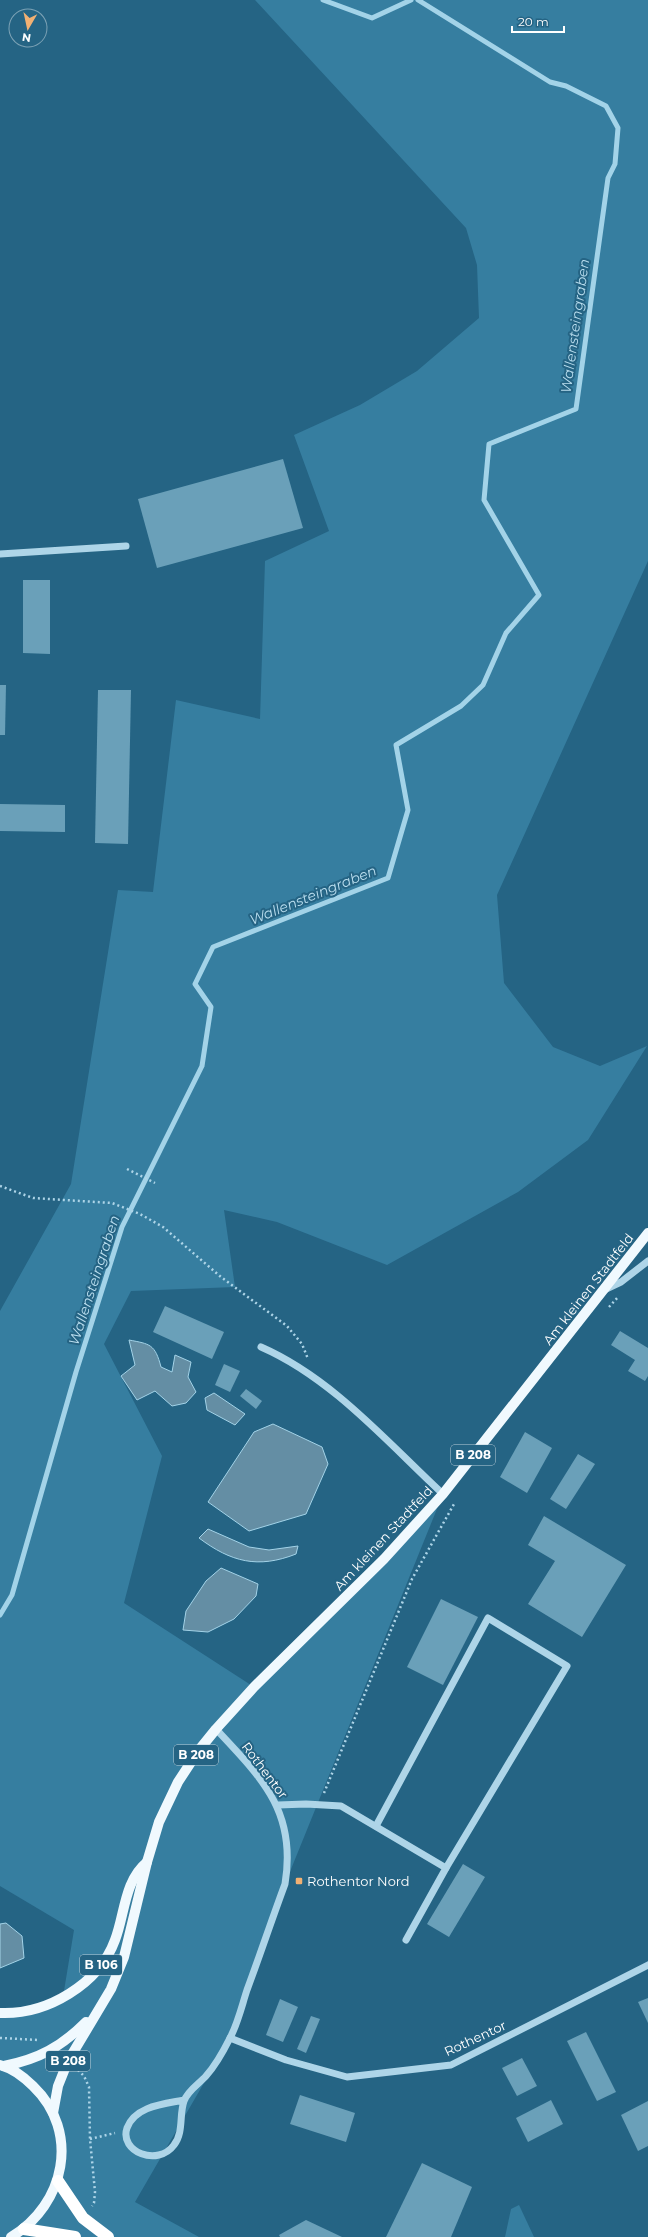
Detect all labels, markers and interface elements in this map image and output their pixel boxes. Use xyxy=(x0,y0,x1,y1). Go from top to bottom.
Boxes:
north arrow xyxy=(8,8,48,48)
scale bar xyxy=(512,8,564,34)
text: 20 m xyxy=(518,14,549,29)
text: N xyxy=(21,30,32,45)
water label: Wallensteingraben xyxy=(557,258,593,394)
water label: Wallensteingraben xyxy=(247,861,379,929)
water label: Wallensteingraben xyxy=(65,1213,123,1347)
street label: Am kleinen Stadtfeld xyxy=(539,1230,637,1348)
road number: B 208 xyxy=(451,1445,495,1465)
street label: Am kleinen Stadtfeld xyxy=(330,1482,436,1594)
street label: Rothentor xyxy=(239,1739,291,1801)
road number: B 208 xyxy=(174,1745,218,1765)
place label: Rothentor Nord xyxy=(307,1873,410,1889)
marker: Rothentor Nord xyxy=(294,1876,304,1886)
road number: B 106 xyxy=(80,1955,122,1975)
street label: Rothentor xyxy=(441,2017,509,2059)
road number: B 208 xyxy=(46,2051,90,2071)

